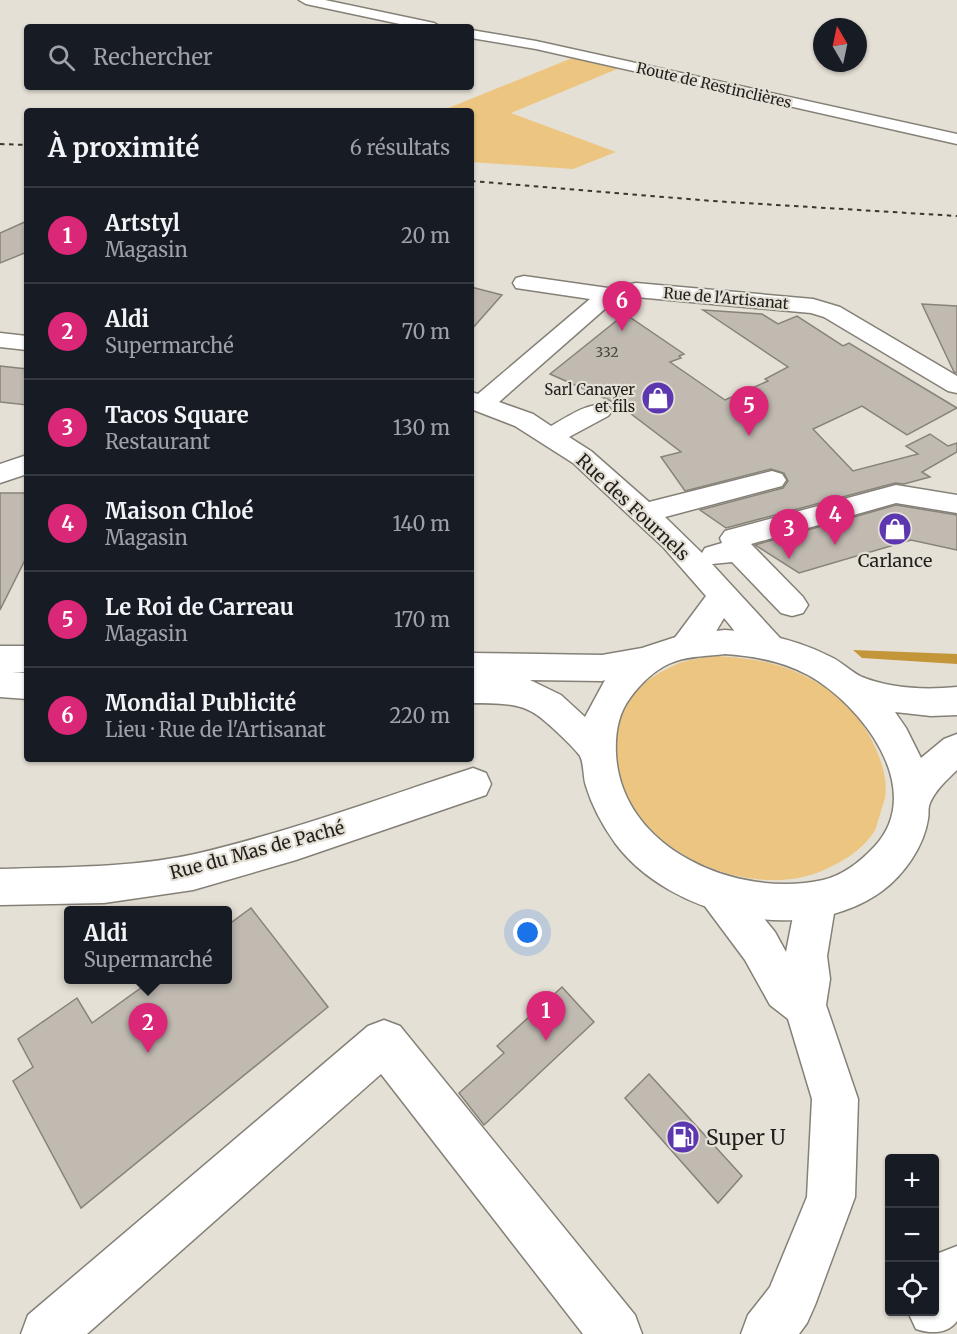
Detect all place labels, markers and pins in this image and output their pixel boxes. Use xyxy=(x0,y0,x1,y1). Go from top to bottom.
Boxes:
pin: 6 xyxy=(602,282,642,331)
place label: Sarl Canayer et fils xyxy=(544,380,635,416)
shop icon: Sarl Canayer et fils xyxy=(640,380,676,416)
pin: 5 xyxy=(730,386,768,436)
pin: 4 xyxy=(816,496,854,545)
pin: 3 xyxy=(770,510,808,559)
shop icon: Carlance xyxy=(877,511,913,547)
place label: Carlance xyxy=(858,549,932,572)
pin: 1 xyxy=(526,992,566,1041)
pin: 2 xyxy=(128,1004,168,1053)
fuel station icon: Super U xyxy=(665,1119,701,1155)
place label: Super U xyxy=(706,1124,786,1151)

